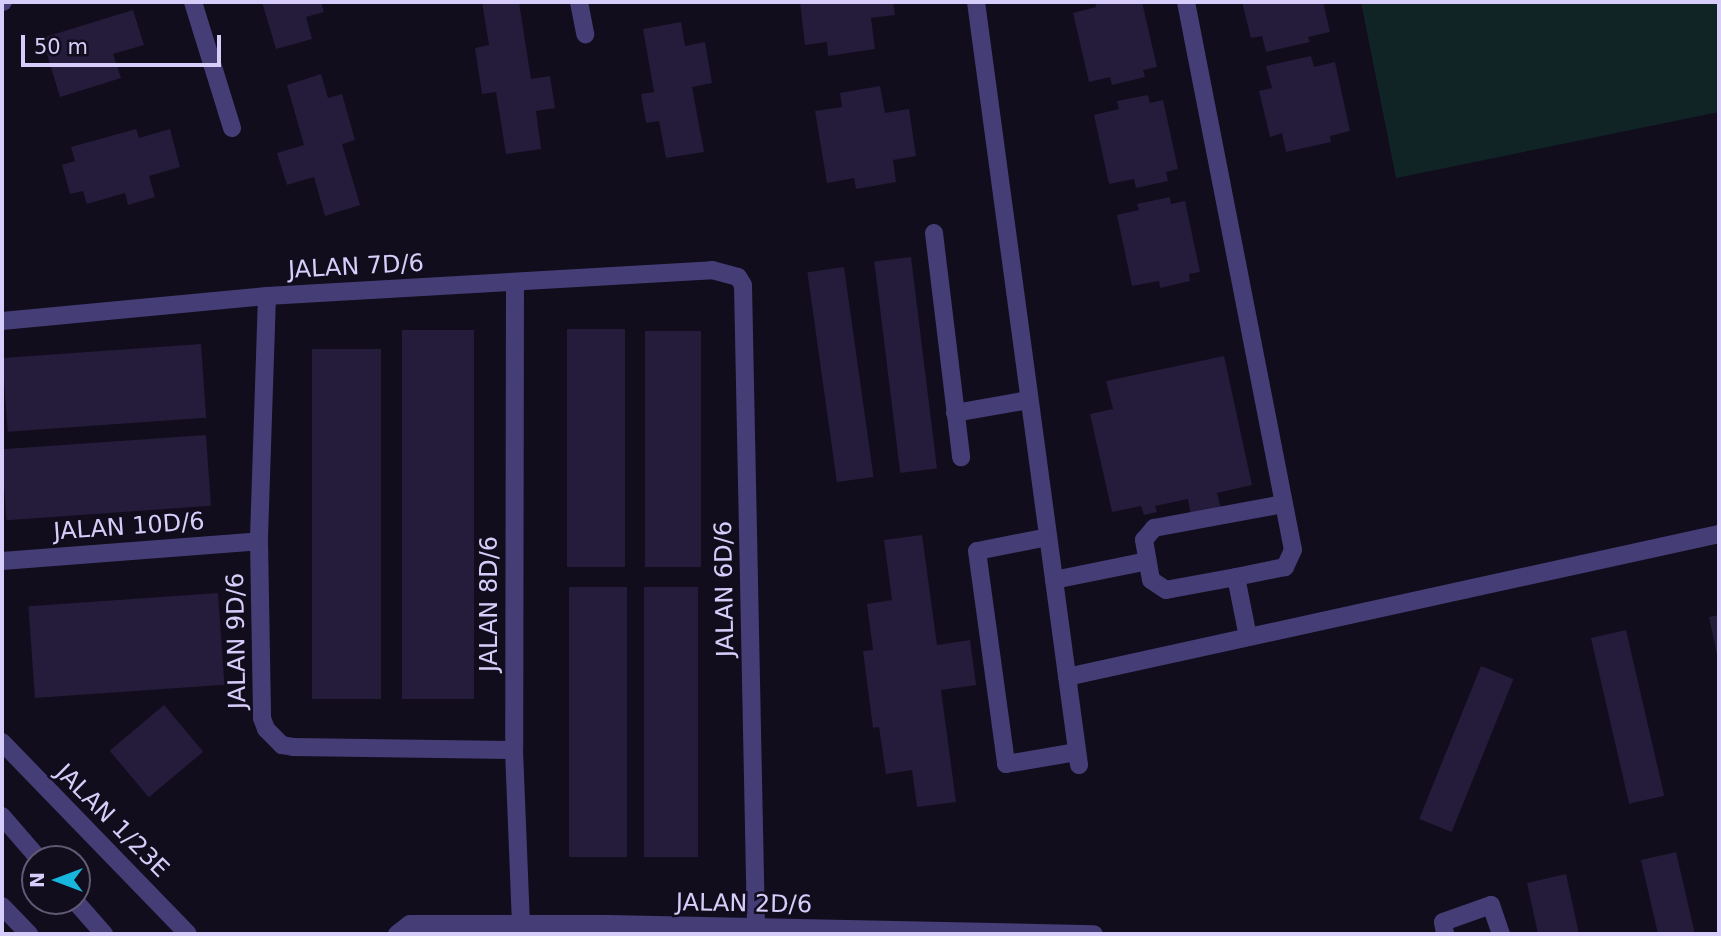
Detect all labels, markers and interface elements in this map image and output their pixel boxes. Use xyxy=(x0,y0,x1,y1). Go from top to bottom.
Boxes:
scale bar xyxy=(24,21,224,65)
text: 50 m xyxy=(34,35,88,59)
street label: JALAN 7D/6 xyxy=(287,249,425,285)
street label: JALAN 10D/6 xyxy=(52,507,206,547)
street label: JALAN 6D/6 xyxy=(709,521,741,657)
street label: JALAN 8D/6 xyxy=(476,536,504,672)
street label: JALAN 9D/6 xyxy=(221,573,253,709)
street label: JALAN 1/23E xyxy=(49,758,175,884)
north arrow xyxy=(21,845,91,915)
text: N xyxy=(26,872,48,888)
street label: JALAN 2D/6 xyxy=(676,888,812,920)

